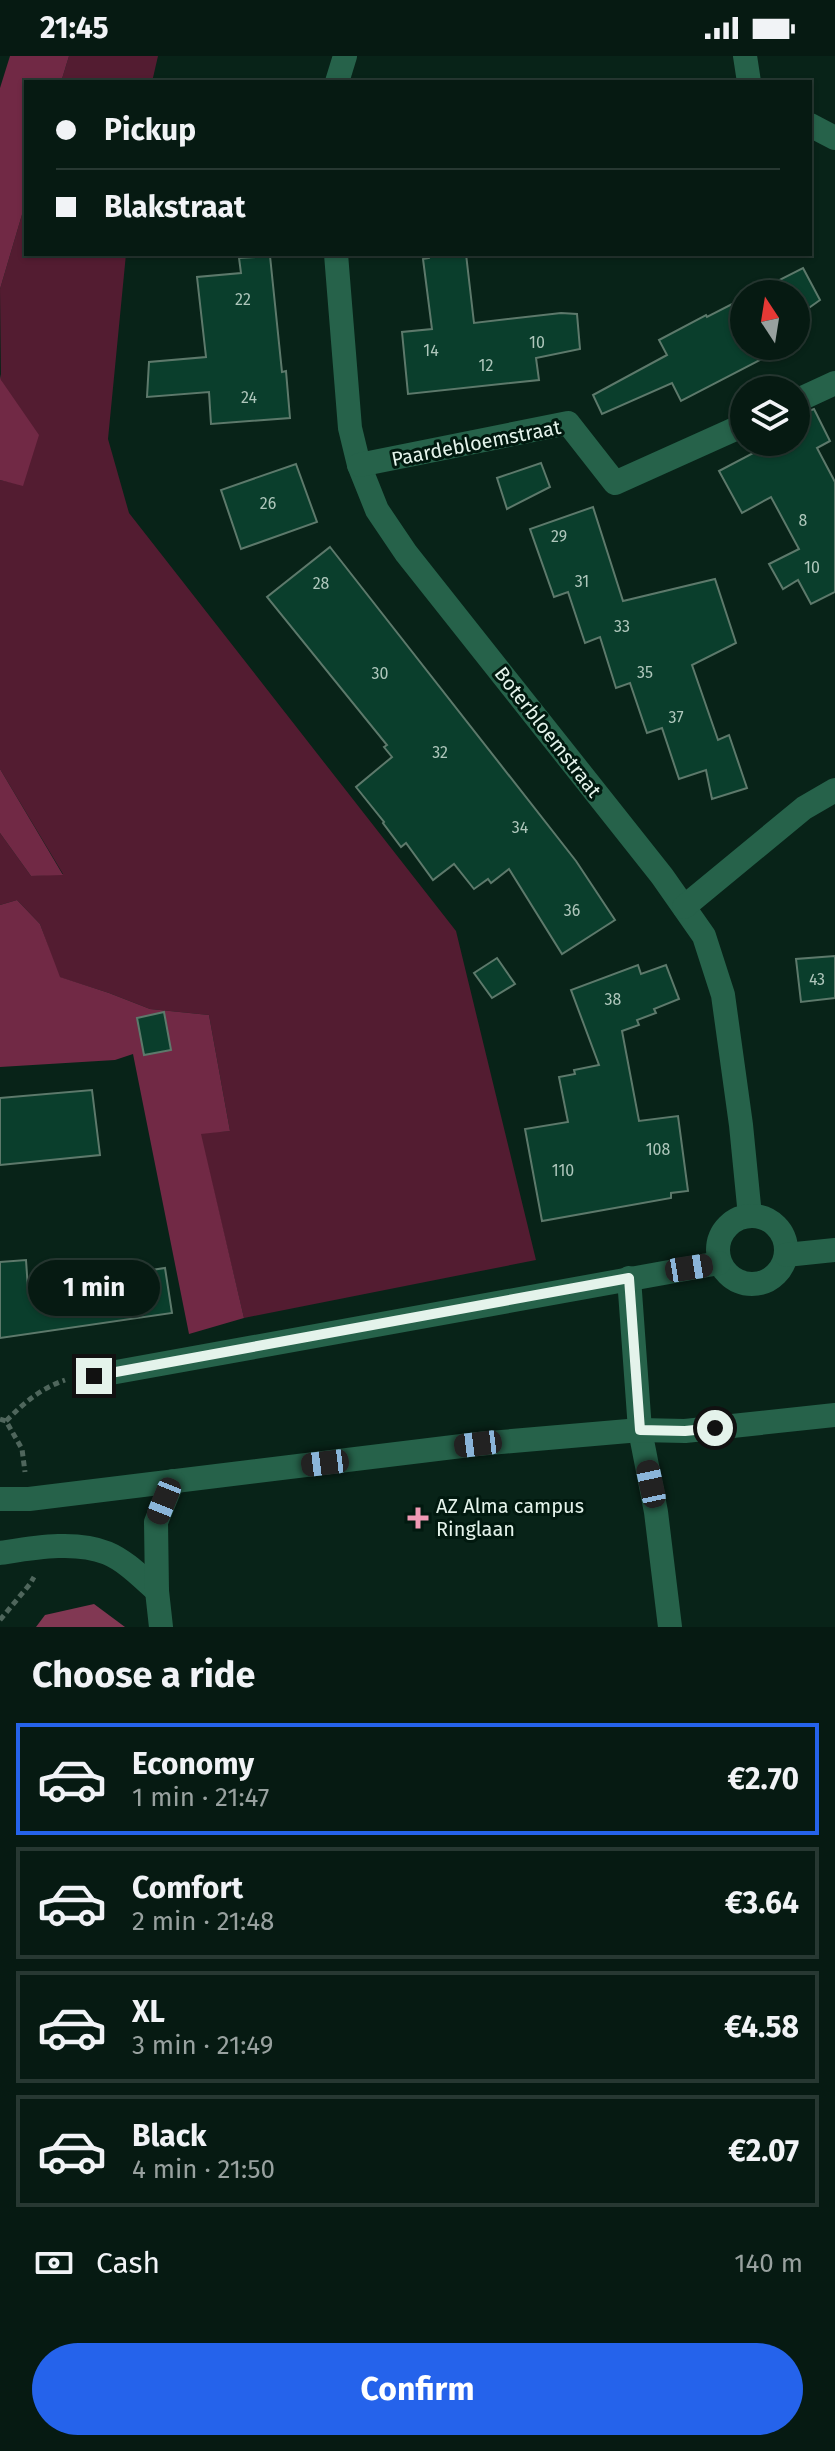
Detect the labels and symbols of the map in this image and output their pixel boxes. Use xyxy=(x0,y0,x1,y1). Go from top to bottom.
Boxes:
north arrow xyxy=(730,280,810,360)
house number: 22 xyxy=(235,290,251,309)
house number: 10 xyxy=(529,333,545,352)
house number: 14 xyxy=(423,341,439,360)
house number: 12 xyxy=(479,356,493,375)
house number: 24 xyxy=(241,388,257,407)
street label: Paardebloemstraat xyxy=(389,415,563,471)
house number: 26 xyxy=(260,494,276,513)
house number: 8 xyxy=(799,511,808,530)
house number: 29 xyxy=(551,527,567,546)
house number: 10 xyxy=(804,558,820,577)
house number: 31 xyxy=(575,572,589,591)
house number: 28 xyxy=(313,574,330,593)
house number: 33 xyxy=(614,617,630,636)
street label: Boterbloemstraat xyxy=(490,662,607,803)
house number: 35 xyxy=(637,663,653,682)
house number: 30 xyxy=(372,664,389,683)
house number: 37 xyxy=(668,708,684,727)
house number: 32 xyxy=(432,743,448,762)
house number: 34 xyxy=(512,818,529,837)
house number: 36 xyxy=(564,901,580,920)
house number: 43 xyxy=(809,970,825,989)
house number: 38 xyxy=(605,990,622,1009)
house number: 108 xyxy=(646,1140,671,1159)
house number: 110 xyxy=(552,1161,574,1180)
car xyxy=(663,1252,715,1284)
callout: 1 min xyxy=(28,1260,160,1316)
route end xyxy=(76,1358,112,1394)
route start xyxy=(697,1410,733,1446)
car xyxy=(453,1429,503,1459)
car xyxy=(300,1448,350,1478)
car xyxy=(634,1458,668,1510)
car xyxy=(144,1474,184,1528)
place label: AZ Alma campus Ringlaan xyxy=(436,1494,584,1541)
marker: AZ Alma campus Ringlaan xyxy=(407,1507,429,1529)

